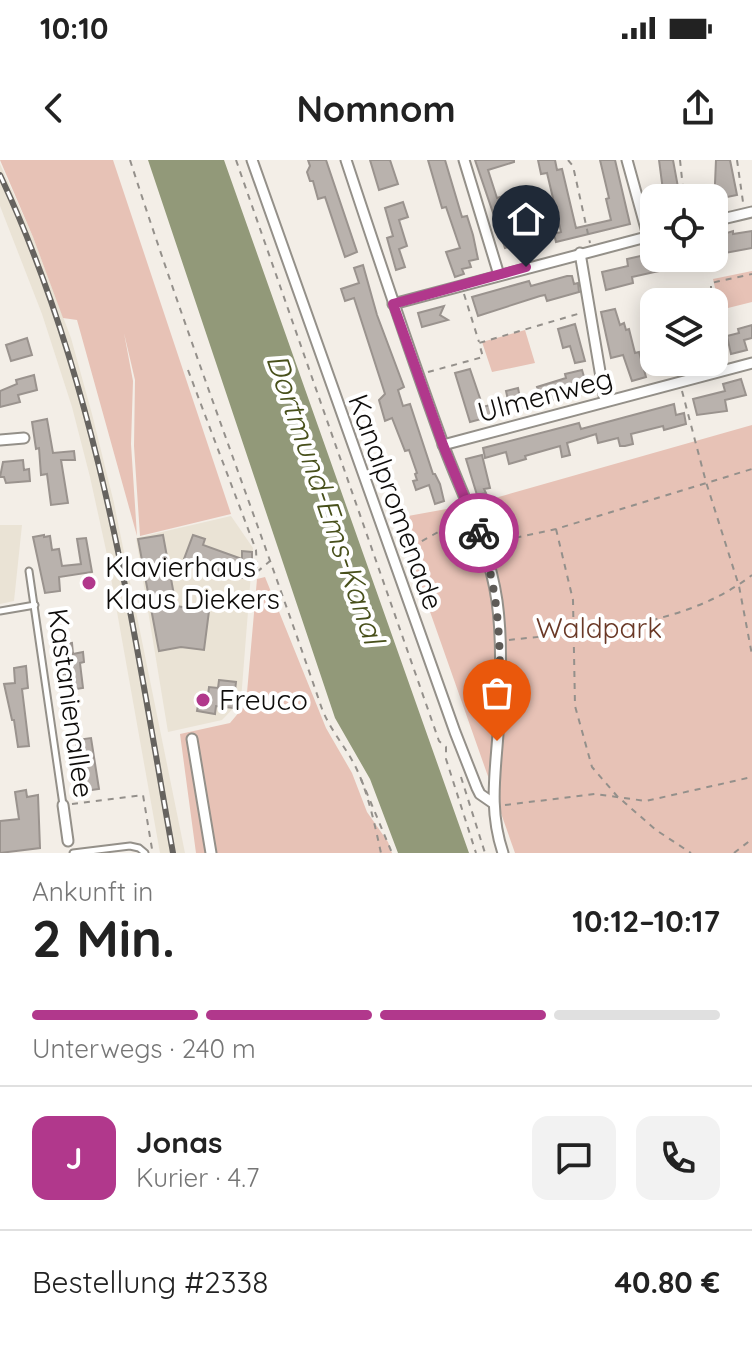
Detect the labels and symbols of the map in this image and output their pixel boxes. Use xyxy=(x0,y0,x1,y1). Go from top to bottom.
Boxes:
pin xyxy=(492,185,560,267)
water label: Dortmund-Ems-Kanal xyxy=(258,349,394,652)
street label: Ulmenweg xyxy=(474,360,616,429)
street label: Kanalpromenade xyxy=(341,389,452,614)
courier xyxy=(439,493,519,573)
place label: Klavierhaus Klaus Diekers xyxy=(105,549,280,616)
marker: Klavierhaus Klaus Diekers xyxy=(80,574,98,592)
street label: Kastanienallee xyxy=(41,606,102,800)
park label: Waldpark xyxy=(536,610,662,645)
pin xyxy=(463,659,531,741)
place label: Freuco xyxy=(219,682,308,717)
marker: Freuco xyxy=(194,691,212,709)

